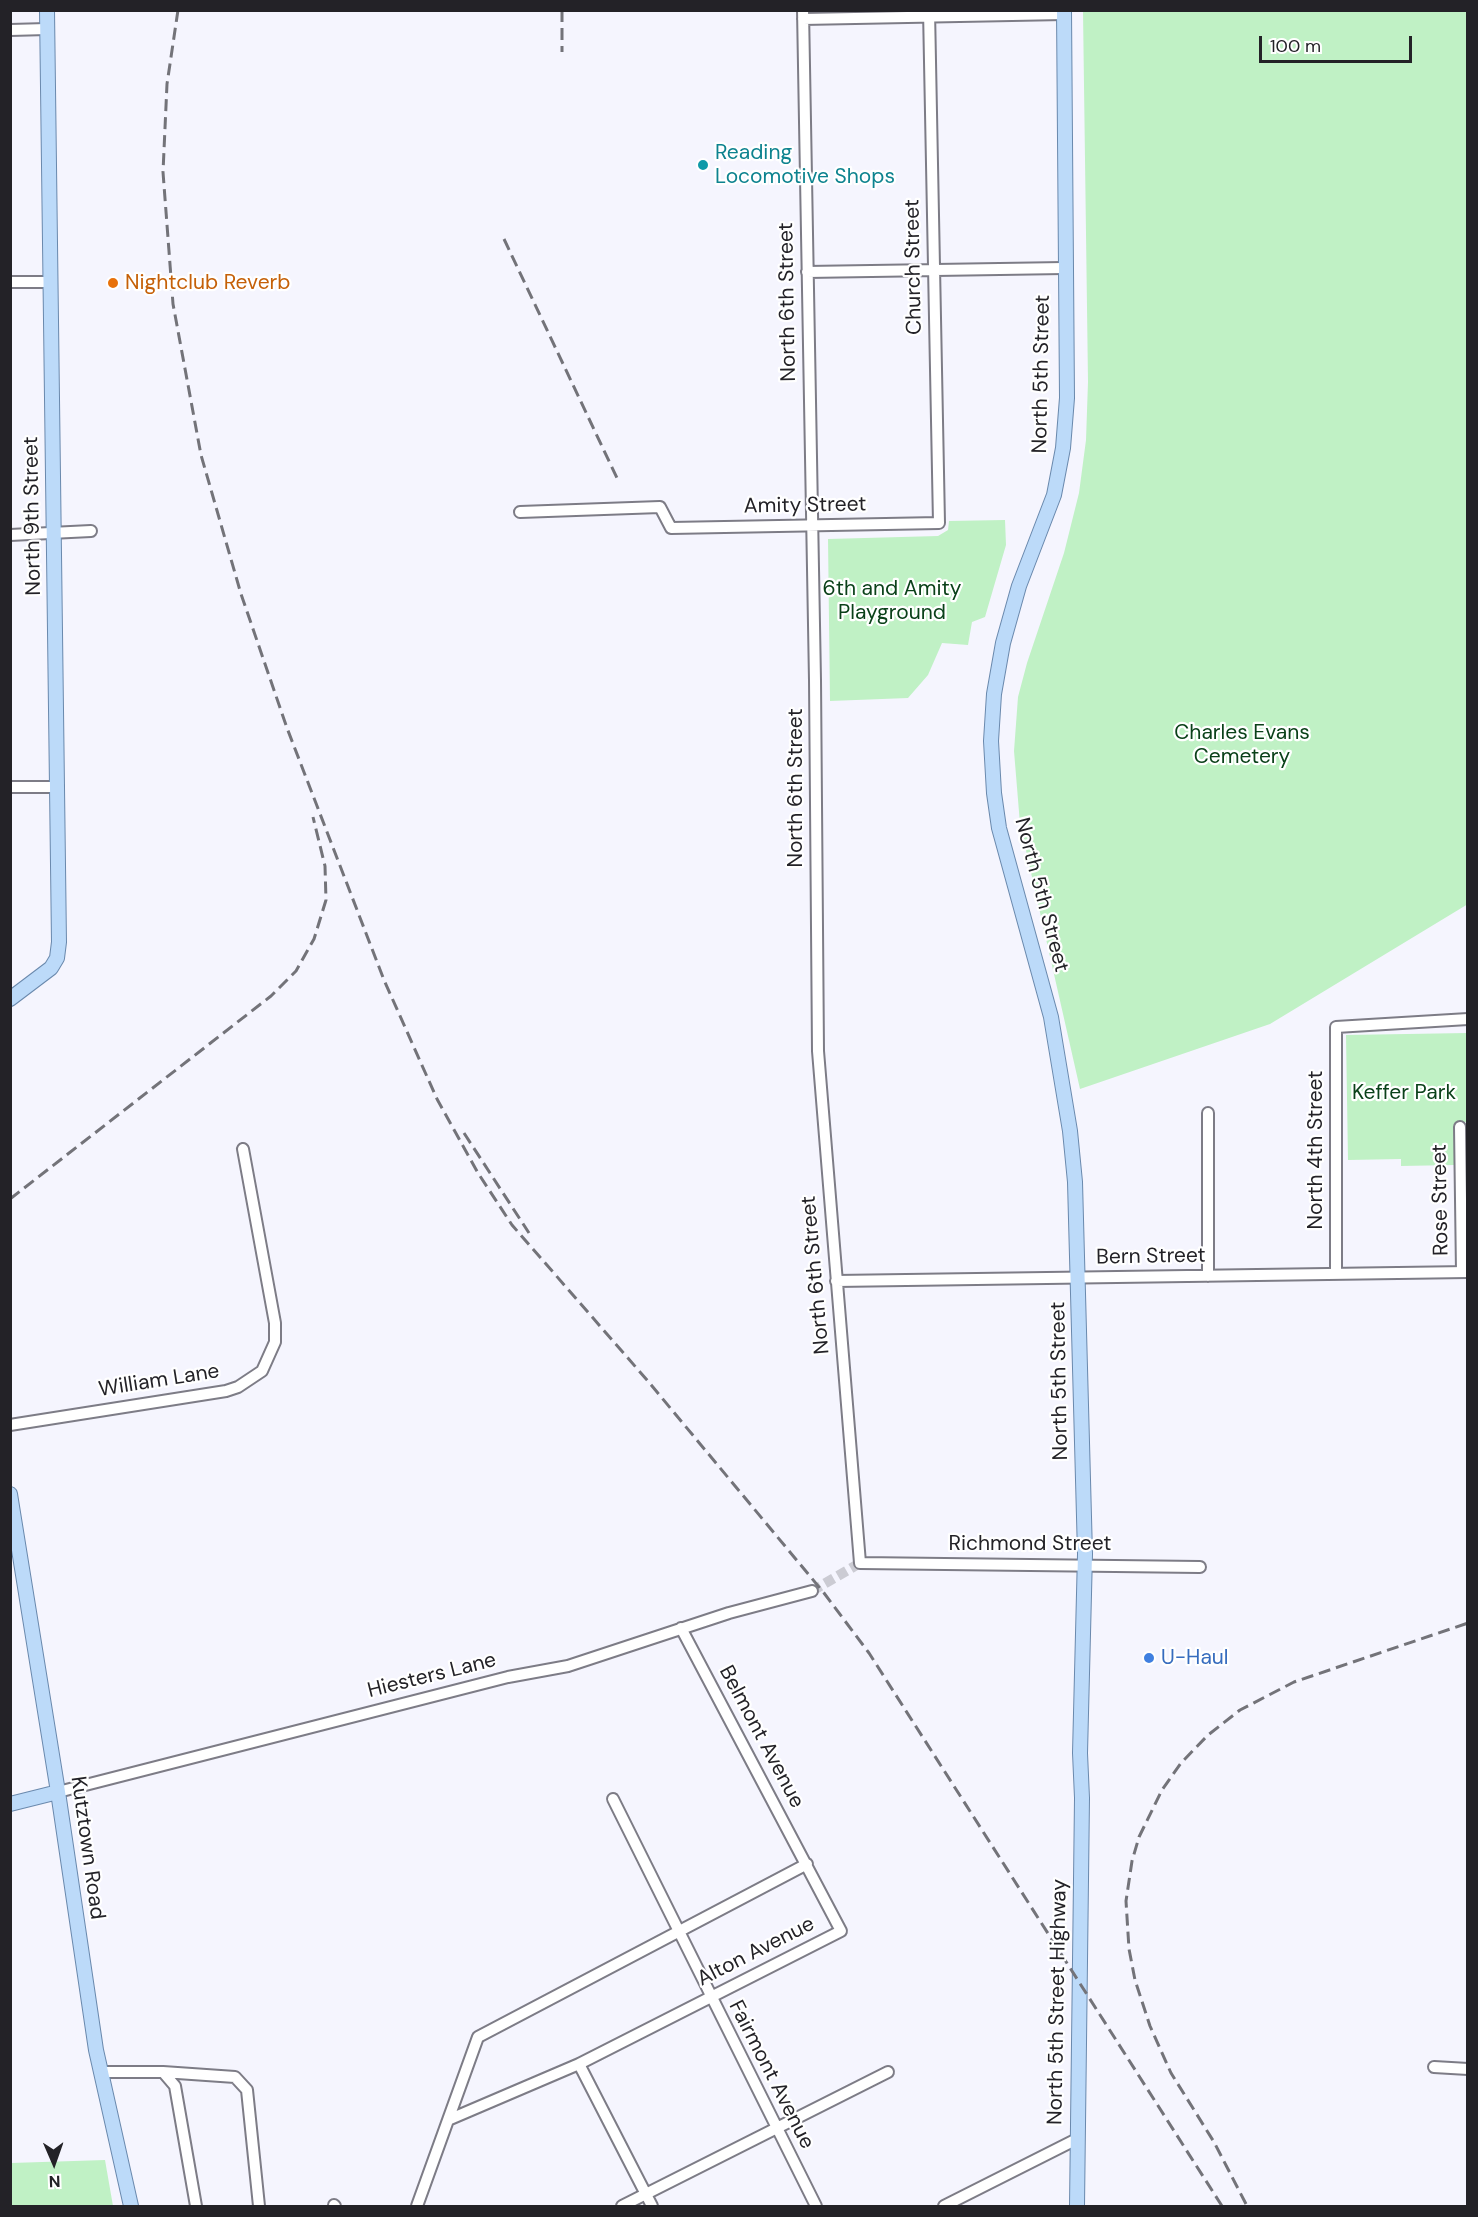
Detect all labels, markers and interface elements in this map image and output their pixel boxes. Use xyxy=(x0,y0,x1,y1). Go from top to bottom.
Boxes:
scale bar xyxy=(1262,24,1415,62)
text: 100 m xyxy=(1270,34,1321,58)
place label: Reading Locomotive Shops xyxy=(715,140,895,190)
marker: Reading Locomotive Shops xyxy=(696,158,710,172)
street label: Church Street xyxy=(900,199,928,335)
street label: North 6th Street xyxy=(774,222,802,382)
place label: Nightclub Reverb xyxy=(125,270,290,296)
marker: Nightclub Reverb xyxy=(106,276,120,290)
street label: North 5th Street xyxy=(1028,294,1056,454)
street label: North 9th Street xyxy=(19,436,47,596)
street label: Amity Street xyxy=(743,492,867,520)
park label: 6th and Amity Playground xyxy=(823,576,961,626)
street label: North 6th Street xyxy=(783,708,809,868)
park label: Charles Evans Cemetery xyxy=(1174,720,1310,770)
street label: North 5th Street xyxy=(1008,815,1074,975)
street label: North 4th Street xyxy=(1303,1071,1329,1229)
park label: Keffer Park xyxy=(1352,1080,1456,1106)
street label: Rose Street xyxy=(1427,1144,1455,1256)
street label: North 6th Street xyxy=(797,1195,835,1355)
street label: Bern Street xyxy=(1096,1243,1206,1271)
street label: North 5th Street xyxy=(1046,1301,1074,1461)
street label: William Lane xyxy=(97,1359,221,1403)
street label: Richmond Street xyxy=(948,1531,1112,1557)
place label: U-Haul xyxy=(1161,1645,1229,1671)
street label: Hiesters Lane xyxy=(365,1648,499,1704)
marker: U-Haul xyxy=(1142,1651,1156,1665)
street label: Belmont Avenue xyxy=(713,1661,809,1813)
street label: Kutztown Road xyxy=(64,1775,110,1921)
street label: North 5th Street Highway xyxy=(1043,1879,1073,2125)
street label: Alton Avenue xyxy=(693,1912,819,1992)
street label: Fairmont Avenue xyxy=(723,1997,819,2153)
north arrow xyxy=(24,2133,84,2193)
text: N xyxy=(48,2171,61,2192)

